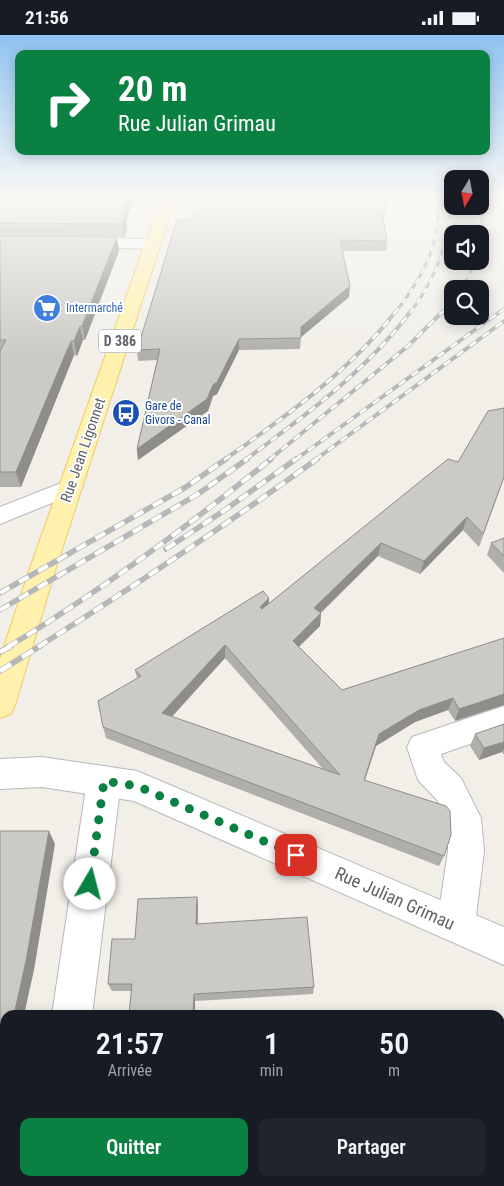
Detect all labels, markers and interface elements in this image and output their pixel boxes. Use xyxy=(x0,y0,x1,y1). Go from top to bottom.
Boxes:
text: 21:56 xyxy=(25,6,69,29)
text: 20 m xyxy=(118,69,187,110)
icon: right xyxy=(35,70,100,135)
text: Rue Julian Grimau xyxy=(118,111,276,136)
north arrow xyxy=(444,170,489,215)
map controls xyxy=(444,170,489,325)
button: sound xyxy=(444,225,489,270)
button: search xyxy=(444,280,489,325)
supermarket icon: Intermarché xyxy=(32,293,62,323)
place label: Intermarché xyxy=(66,301,123,315)
road number: D 386 xyxy=(99,329,141,353)
street label: Rue Jean Ligonnet xyxy=(57,395,109,505)
bus stop icon: Gare de Givors - Canal xyxy=(111,398,141,428)
place label: Gare de Givors - Canal xyxy=(145,399,210,427)
pin xyxy=(275,834,317,876)
icon: arrive xyxy=(282,841,310,869)
position arrow xyxy=(63,857,115,909)
street label: Rue Julian Grimau xyxy=(332,862,458,934)
text: 21:57 xyxy=(96,1026,164,1061)
text: 1 xyxy=(264,1026,279,1061)
text: 50 xyxy=(379,1026,409,1061)
text: Arrivée xyxy=(108,1061,152,1080)
text: min xyxy=(260,1061,283,1080)
text: m xyxy=(388,1061,400,1080)
button: Quitter xyxy=(20,1118,248,1176)
button: Partager xyxy=(258,1118,485,1176)

